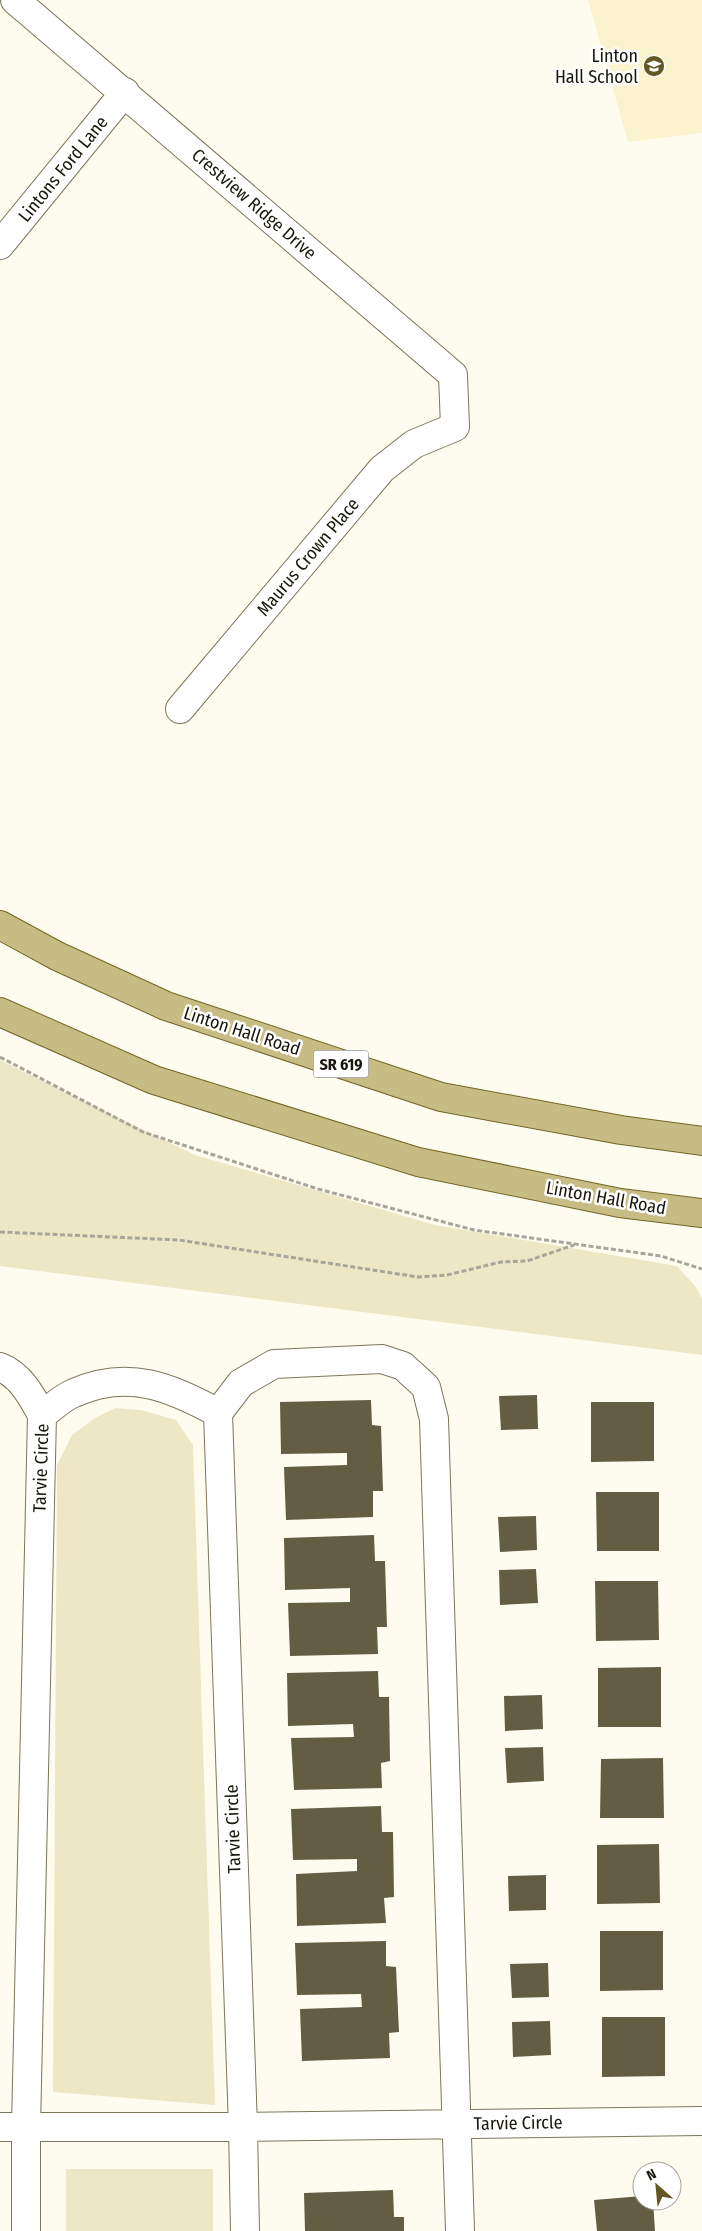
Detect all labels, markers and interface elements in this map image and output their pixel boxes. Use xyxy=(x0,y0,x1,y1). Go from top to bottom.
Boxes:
place label: Linton Hall School xyxy=(555,45,638,88)
school or university icon: Linton Hall School xyxy=(642,54,666,78)
street label: Lintons Ford Lane xyxy=(14,112,112,226)
street label: Crestview Ridge Drive xyxy=(187,144,321,264)
street label: Maurus Crown Place xyxy=(252,493,364,620)
street label: Linton Hall Road xyxy=(181,1002,303,1060)
road number: SR 619 xyxy=(314,1050,368,1078)
street label: Linton Hall Road xyxy=(544,1177,668,1219)
street label: Tarvie Circle xyxy=(28,1423,54,1513)
street label: Tarvie Circle xyxy=(220,1784,246,1874)
street label: Tarvie Circle xyxy=(473,2111,563,2135)
north arrow xyxy=(632,2161,682,2211)
text: N xyxy=(644,2165,659,2184)

